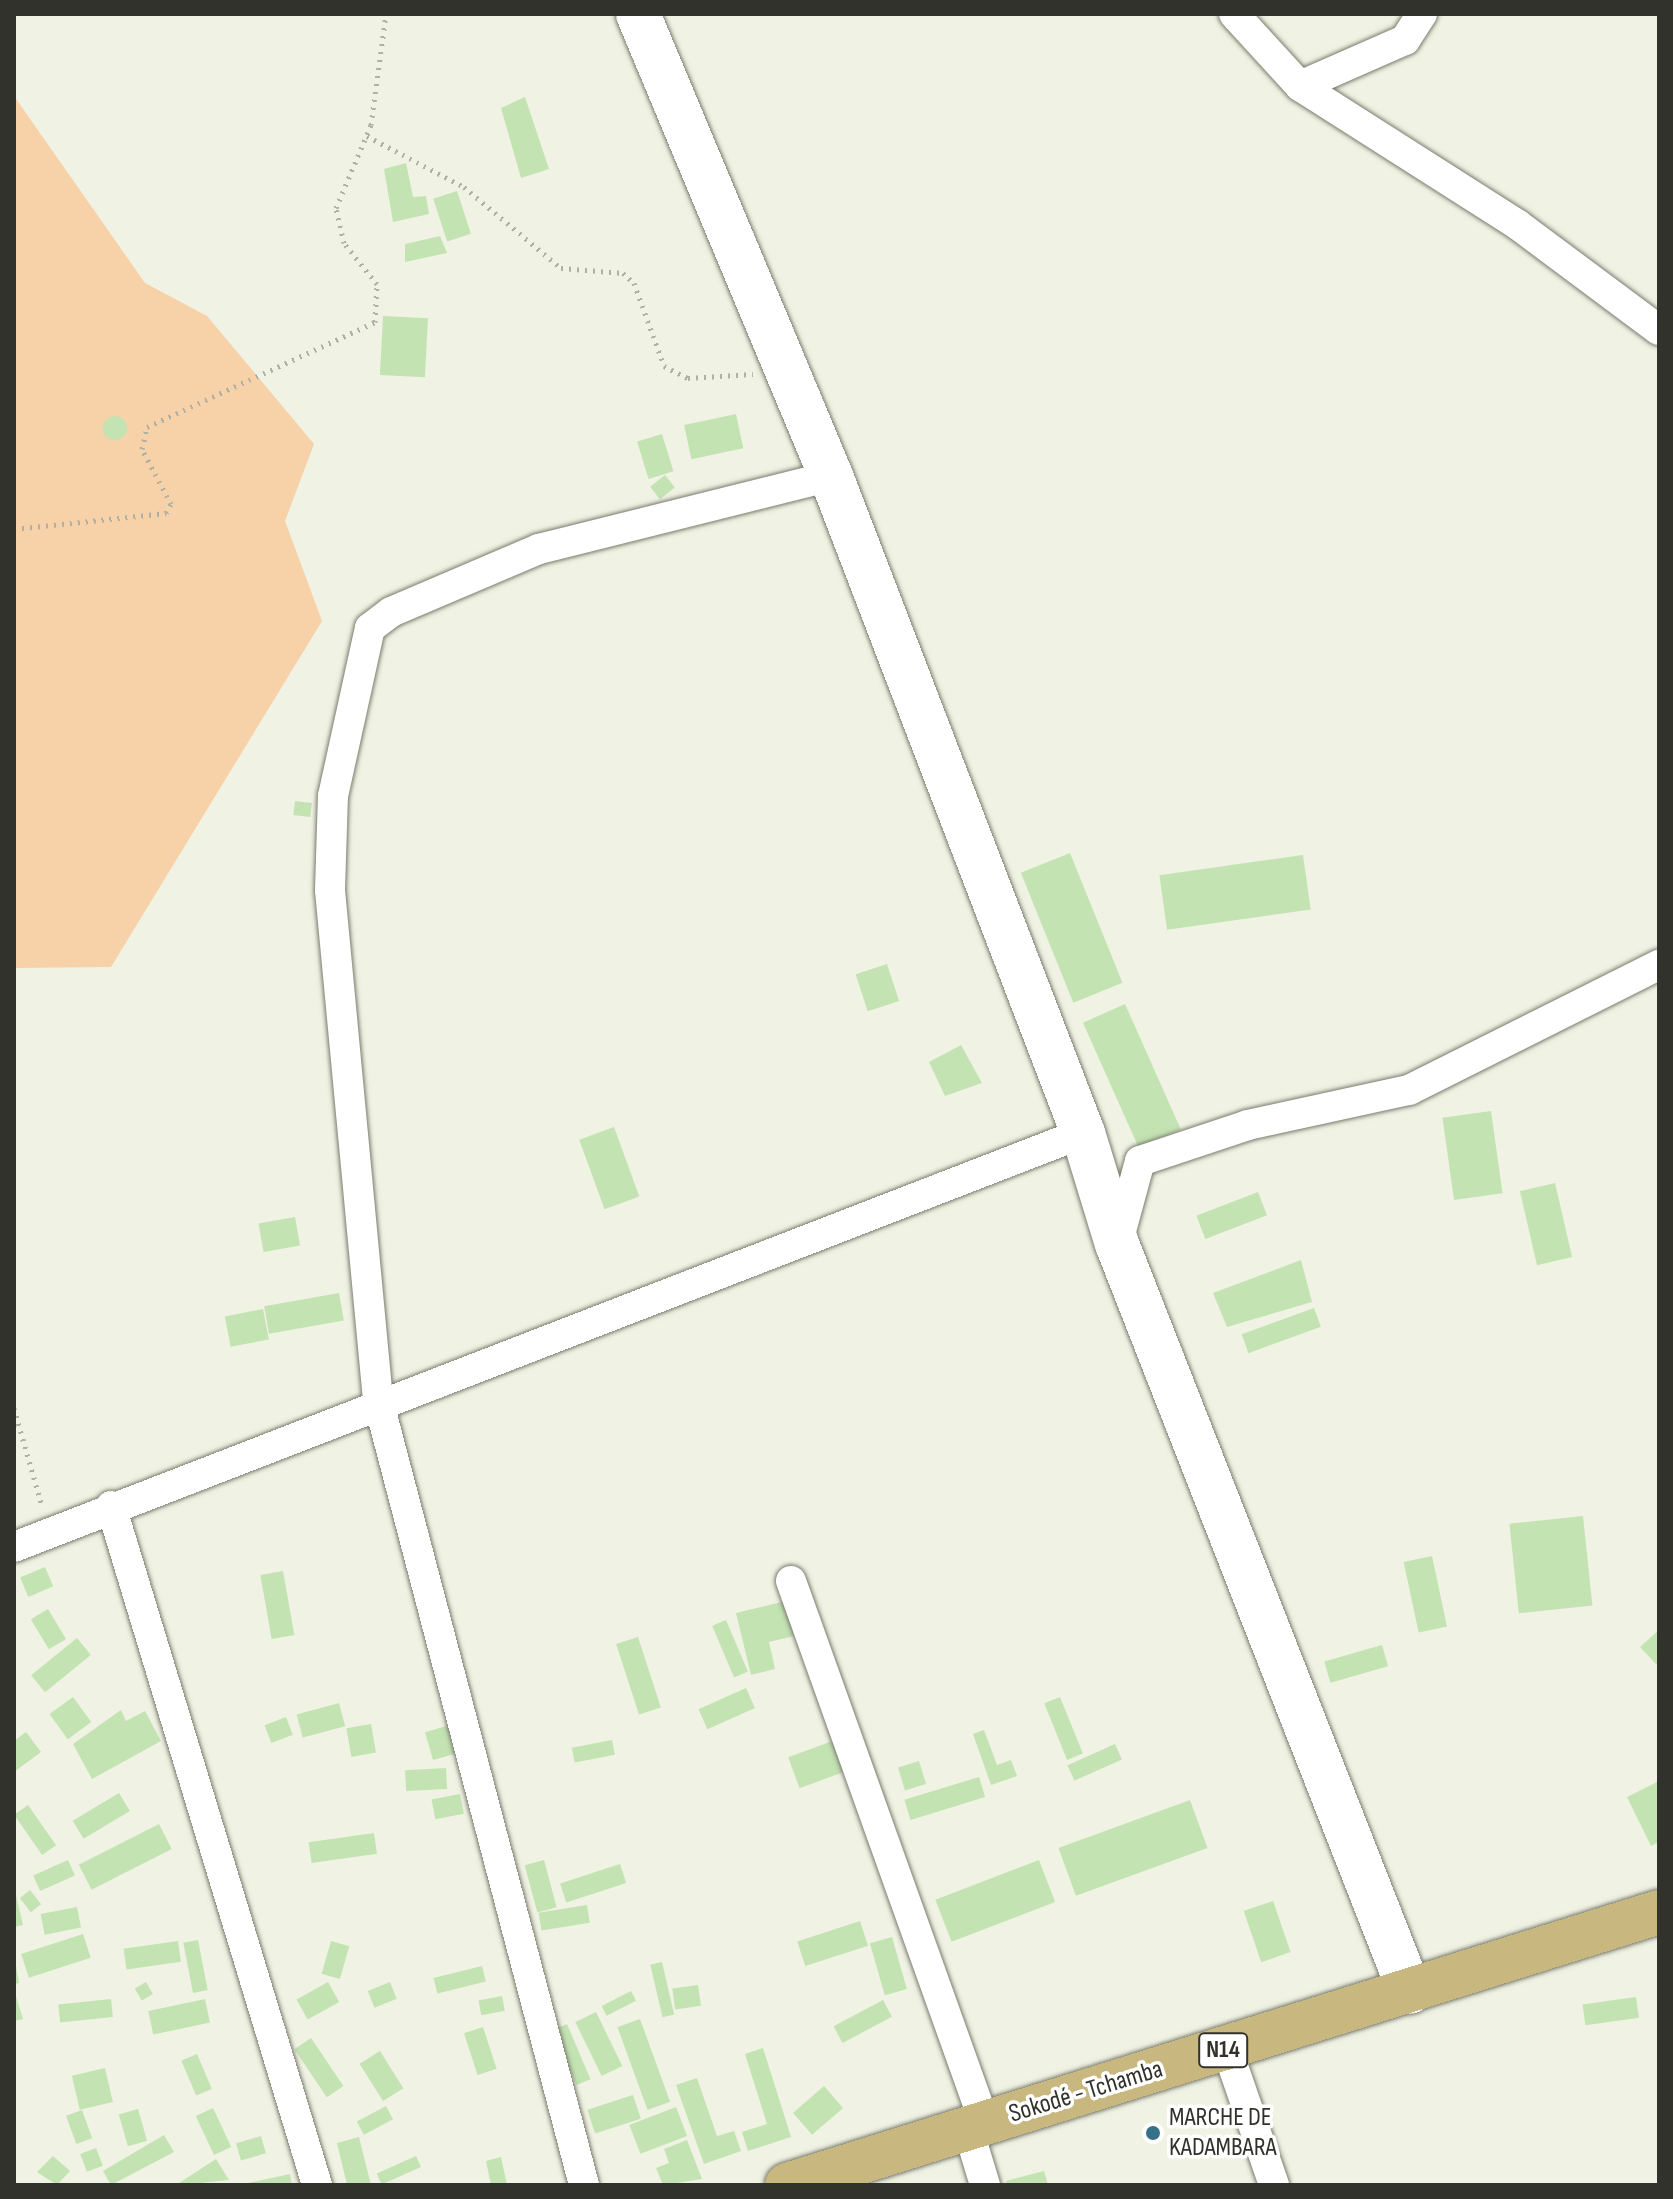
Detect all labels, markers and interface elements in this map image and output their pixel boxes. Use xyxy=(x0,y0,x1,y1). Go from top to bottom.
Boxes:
road number: N14 xyxy=(1197,2030,1249,2070)
street label: Sokodé - Tchamba xyxy=(1005,2054,1167,2130)
place label: MARCHE DE KADAMBARA xyxy=(1169,2102,1277,2164)
marker: MARCHE DE KADAMBARA xyxy=(1144,2124,1162,2142)

